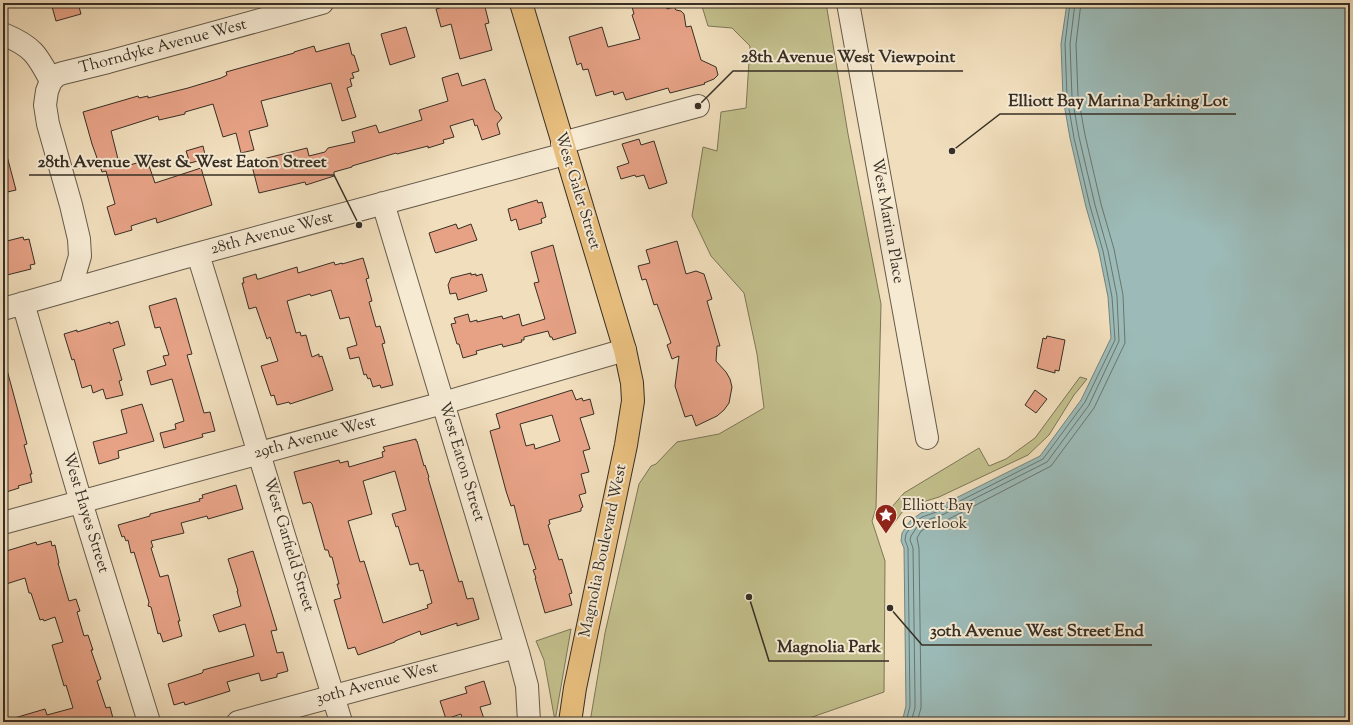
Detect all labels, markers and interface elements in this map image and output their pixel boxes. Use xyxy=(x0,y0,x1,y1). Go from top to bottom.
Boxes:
street label: Thorndyke Avenue West xyxy=(77,13,250,80)
callout: 28th Avenue West Viewpoint xyxy=(733,42,963,71)
text: 28th Avenue West Viewpoint xyxy=(741,46,955,70)
callout: Elliott Bay Marina Parking Lot xyxy=(1000,85,1236,114)
text: Elliott Bay Marina Parking Lot xyxy=(1008,90,1228,114)
street label: West Galer Street xyxy=(548,129,606,253)
callout: 28th Avenue West & West Eaton Street xyxy=(29,146,334,175)
text: 28th Avenue West & West Eaton Street xyxy=(37,151,327,175)
street label: West Marina Place xyxy=(865,157,909,285)
street label: 28th Avenue West xyxy=(208,206,336,261)
street label: West Eaton Street xyxy=(432,399,490,525)
street label: 29th Avenue West xyxy=(251,410,379,465)
street label: West Hayes Street xyxy=(56,450,114,577)
street label: Magnolia Boulevard West xyxy=(574,462,634,640)
street label: West Garfield Street xyxy=(257,475,319,615)
place label: Elliott Bay Overlook xyxy=(902,495,973,536)
place icon: Elliott Bay Overlook xyxy=(873,502,899,535)
callout: 30th Avenue West Street End xyxy=(922,616,1152,645)
text: 30th Avenue West Street End xyxy=(930,620,1144,644)
callout: Magnolia Park xyxy=(769,632,889,661)
text: Magnolia Park xyxy=(777,636,882,660)
street label: 30th Avenue West xyxy=(314,657,441,711)

